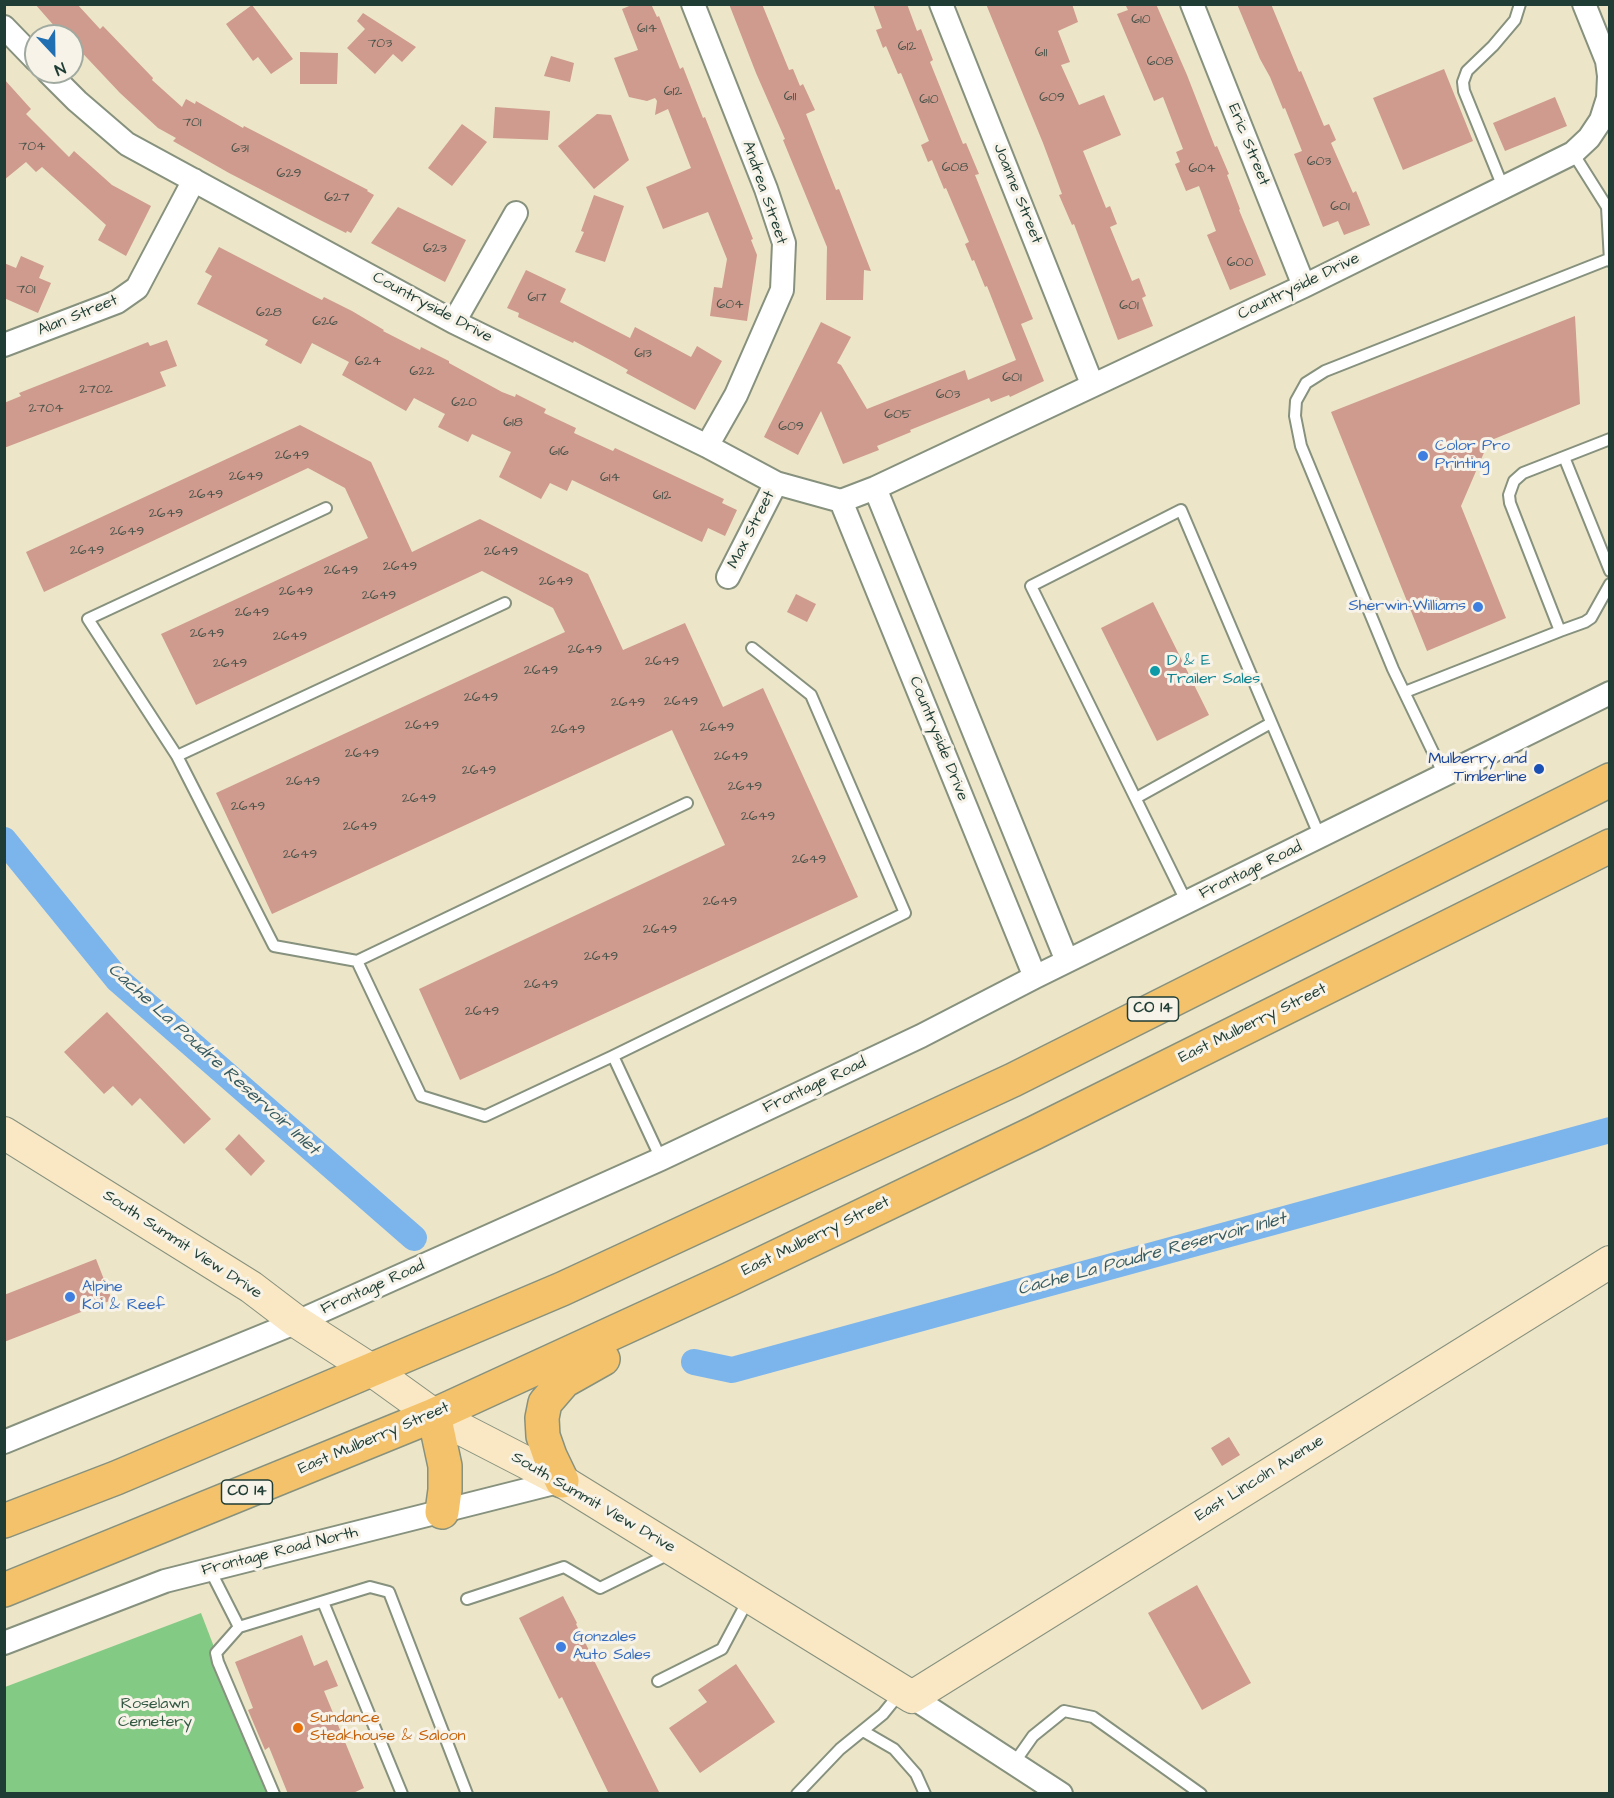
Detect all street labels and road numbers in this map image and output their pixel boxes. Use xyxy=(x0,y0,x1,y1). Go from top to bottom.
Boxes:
street label: Eric Street xyxy=(1223,101,1273,189)
street label: Andrea Street xyxy=(737,139,791,247)
street label: Joanne Street xyxy=(988,141,1046,247)
street label: Countryside Drive xyxy=(1235,249,1363,325)
street label: Countryside Drive xyxy=(369,268,495,348)
street label: Alan Street xyxy=(35,291,121,341)
street label: Max Street xyxy=(724,488,780,572)
street label: Countryside Drive xyxy=(904,674,972,804)
street label: Frontage Road xyxy=(1197,838,1305,904)
street label: East Mulberry Street xyxy=(1176,980,1330,1068)
road number: CO 14 xyxy=(1128,997,1178,1021)
street label: Frontage Road xyxy=(760,1054,870,1118)
street label: South Summit View Drive xyxy=(99,1186,265,1304)
street label: East Mulberry Street xyxy=(739,1193,893,1281)
street label: Frontage Road xyxy=(318,1257,428,1319)
street label: East Mulberry Street xyxy=(296,1398,452,1480)
street label: East Lincoln Avenue xyxy=(1192,1432,1328,1526)
street label: South Summit View Drive xyxy=(508,1448,678,1558)
road number: CO 14 xyxy=(222,1480,272,1504)
street label: Frontage Road North xyxy=(200,1523,360,1581)

